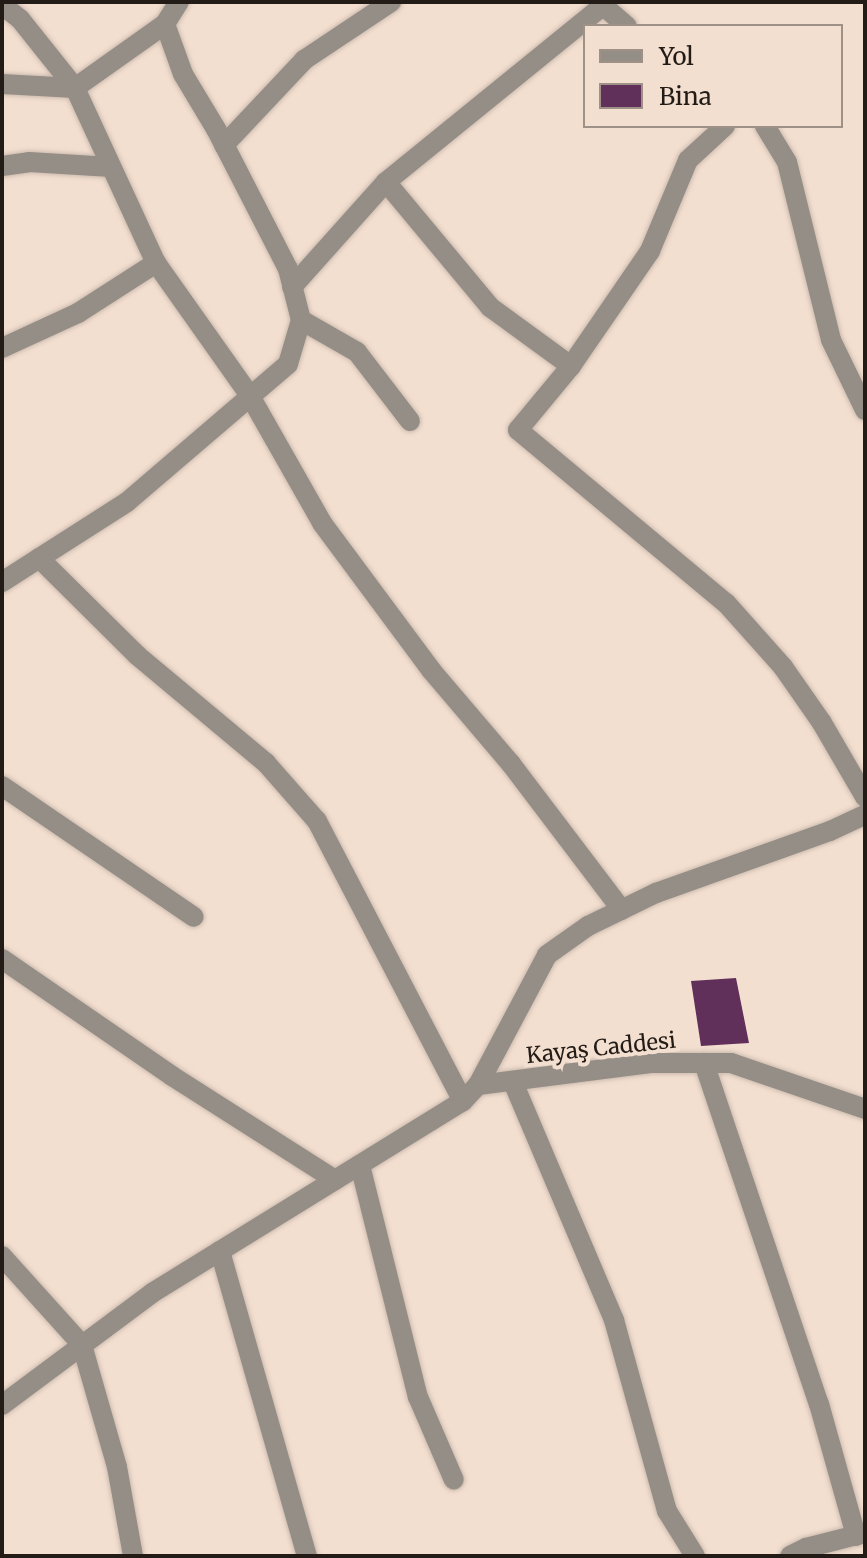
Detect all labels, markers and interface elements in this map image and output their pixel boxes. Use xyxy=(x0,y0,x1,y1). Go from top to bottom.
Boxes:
legend xyxy=(583,24,843,128)
text: Yol xyxy=(659,41,694,72)
text: Bina xyxy=(659,81,712,112)
street label: Kayaş Caddesi xyxy=(525,1027,677,1069)

